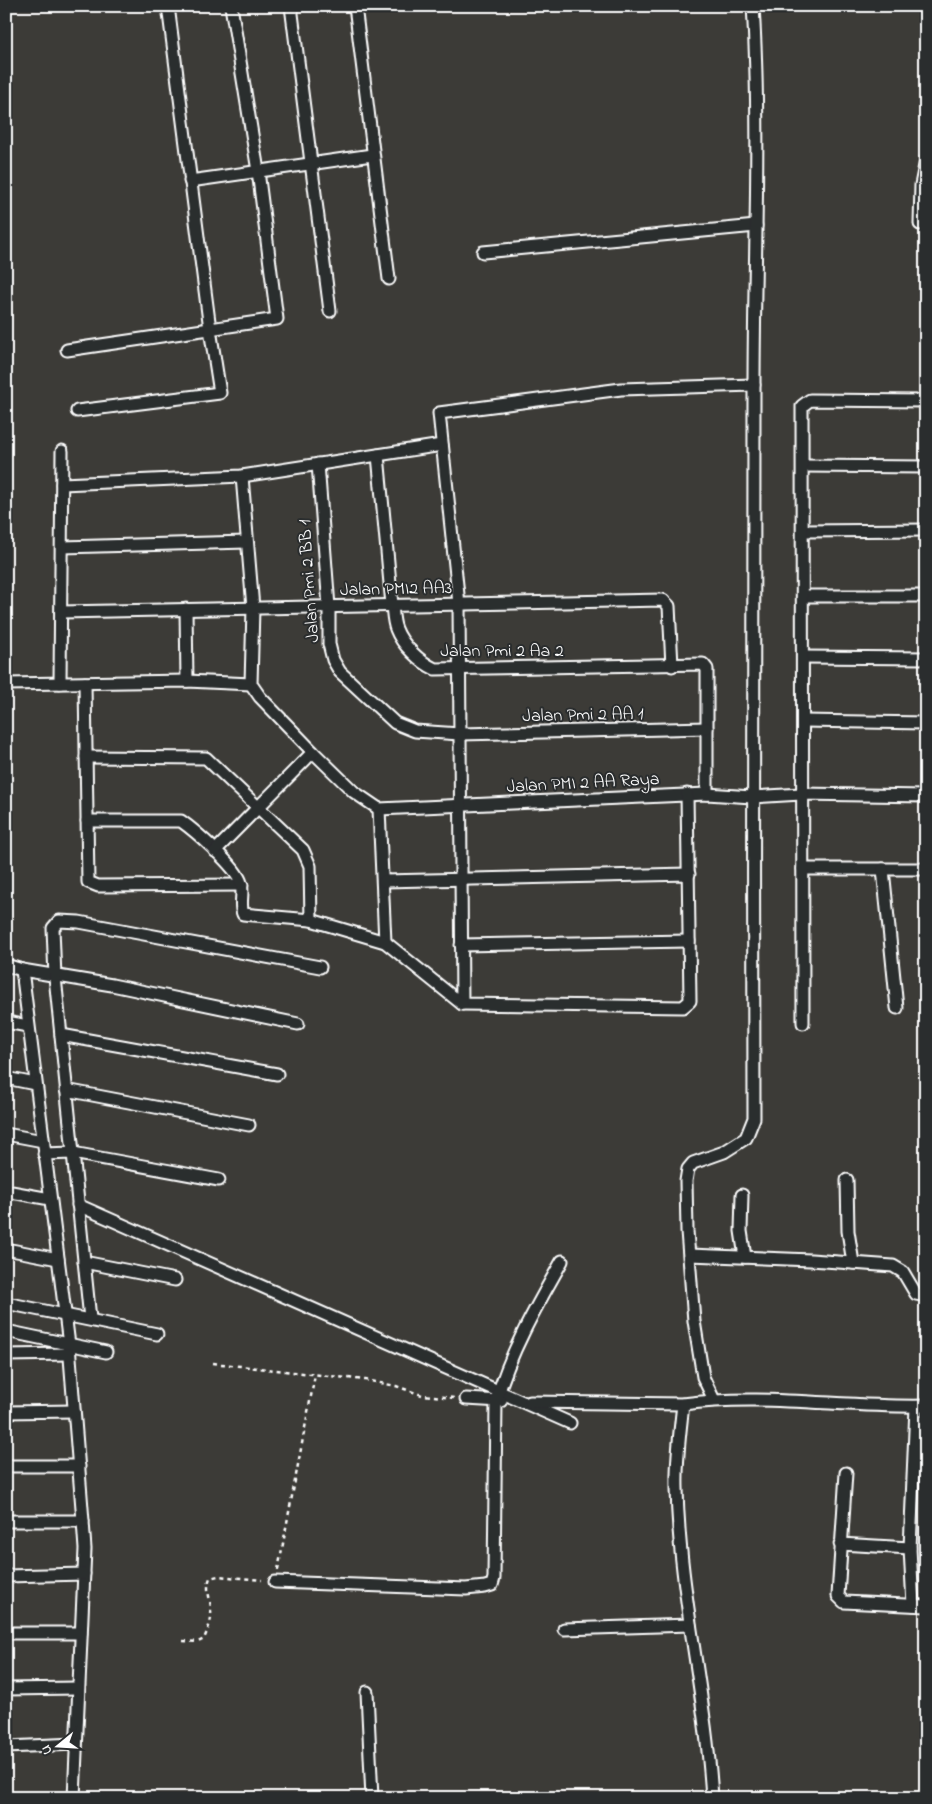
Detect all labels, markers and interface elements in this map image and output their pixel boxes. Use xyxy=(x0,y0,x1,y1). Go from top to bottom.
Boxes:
street label: Jalan Pmi 2 BB 1 xyxy=(293,518,327,643)
street label: Jalan PMI2 AA3 xyxy=(340,576,452,604)
street label: Jalan Pmi 2 Aa 2 xyxy=(440,639,564,665)
street label: Jalan Pmi 2 AA 1 xyxy=(522,702,644,730)
street label: Jalan PMI 2 AA Raya xyxy=(506,767,660,801)
north arrow xyxy=(32,1722,82,1772)
text: U xyxy=(36,1742,58,1757)

